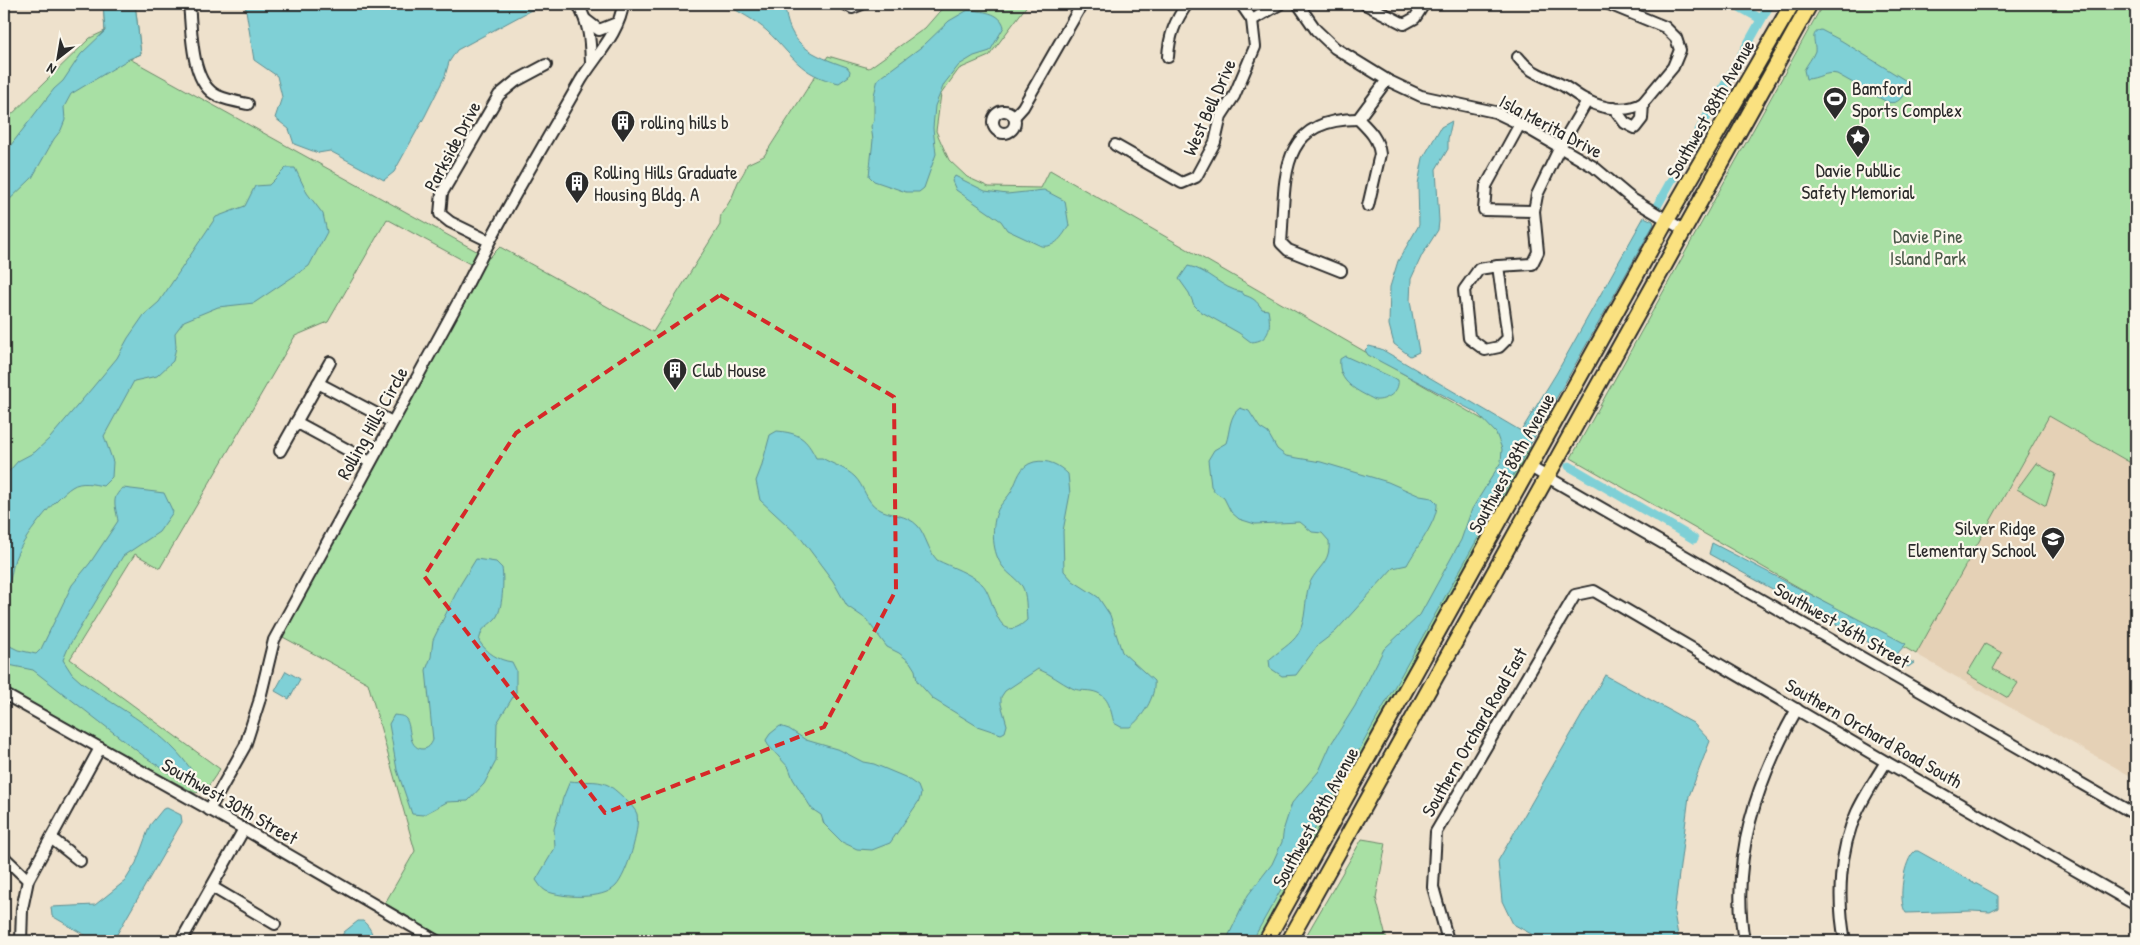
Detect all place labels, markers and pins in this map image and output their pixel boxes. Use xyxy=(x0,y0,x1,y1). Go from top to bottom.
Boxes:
place label: Bamford Sports Complex xyxy=(1852,75,1962,123)
sports icon: Bamford Sports Complex xyxy=(1822,86,1848,120)
building icon: rolling hills b xyxy=(610,109,636,143)
place label: rolling hills b xyxy=(640,109,729,135)
place icon: Davie Publlic Safety Memorial xyxy=(1845,124,1871,158)
place label: Davie Publlic Safety Memorial xyxy=(1801,157,1915,205)
place label: Rolling Hills Graduate Housing Bldg. A xyxy=(594,159,738,207)
building icon: Rolling Hills Graduate Housing Bldg. A xyxy=(564,170,590,204)
building icon: Club House xyxy=(662,357,688,391)
place label: Club House xyxy=(692,357,767,383)
place label: Silver Ridge Elementary School xyxy=(1908,515,2037,563)
school or university icon: Silver Ridge Elementary School xyxy=(2040,526,2066,560)

